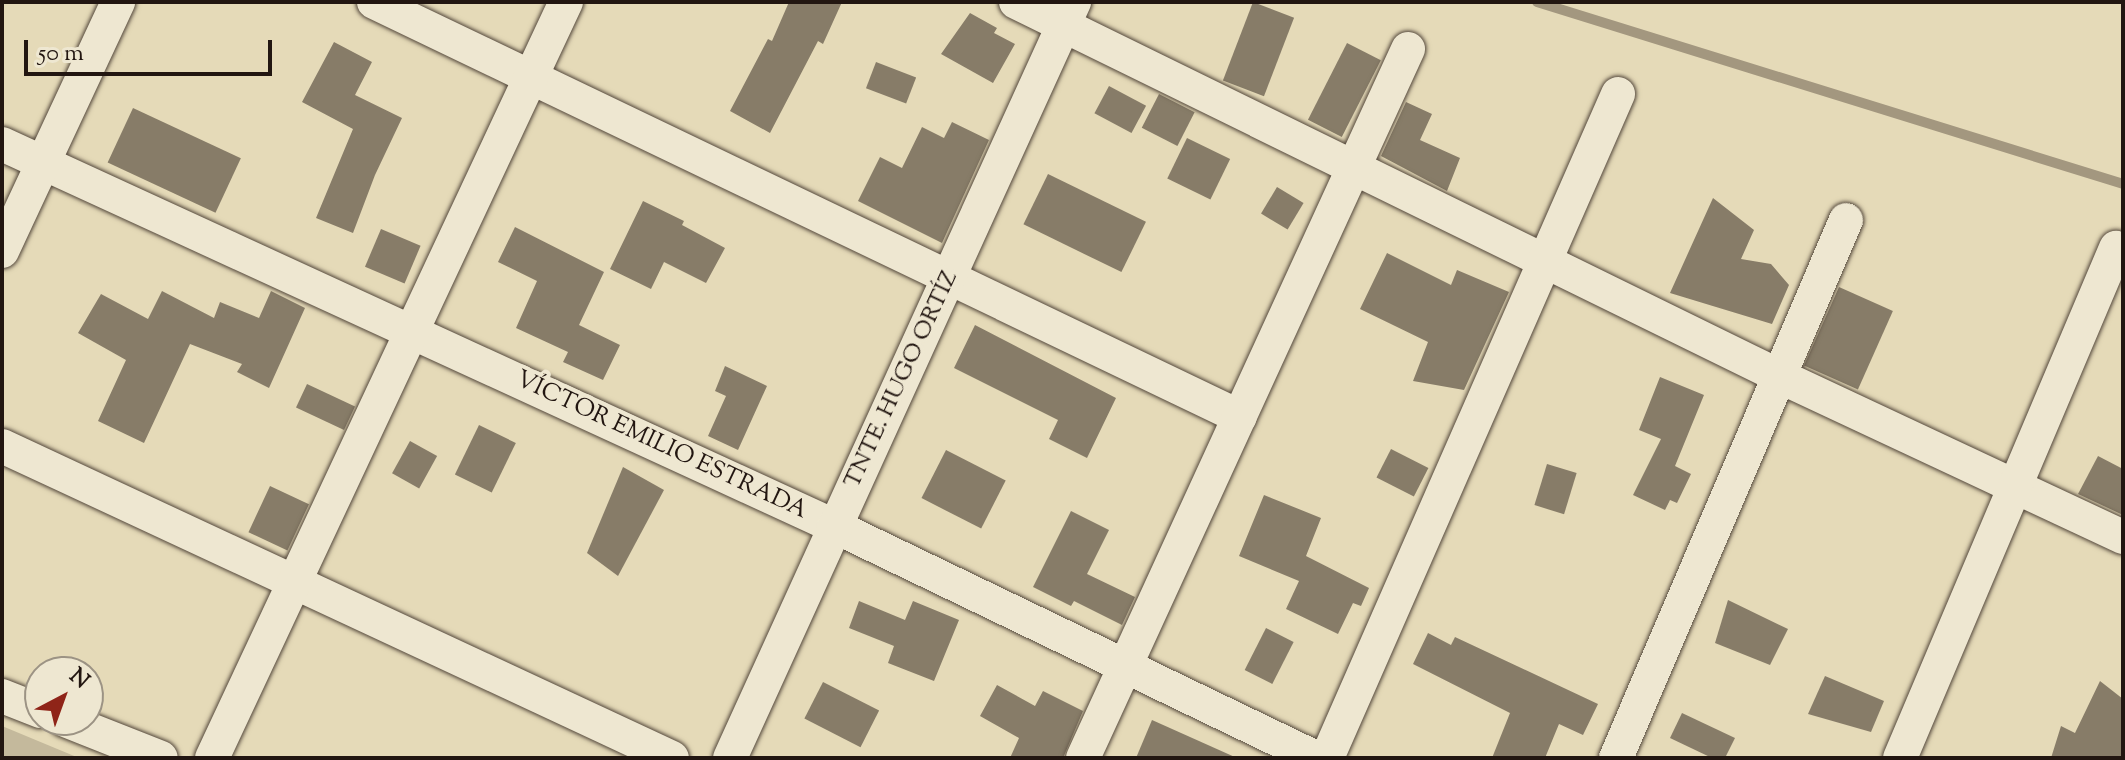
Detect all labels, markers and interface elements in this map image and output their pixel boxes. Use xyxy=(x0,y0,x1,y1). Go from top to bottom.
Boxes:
scale bar xyxy=(28,24,276,74)
text: 50 m xyxy=(38,37,84,71)
street label: TNTE. HUGO ORTÍZ xyxy=(839,267,965,493)
street label: VÍCTOR EMILIO ESTRADA xyxy=(511,366,811,526)
north arrow xyxy=(24,656,104,736)
text: N xyxy=(61,662,96,697)

